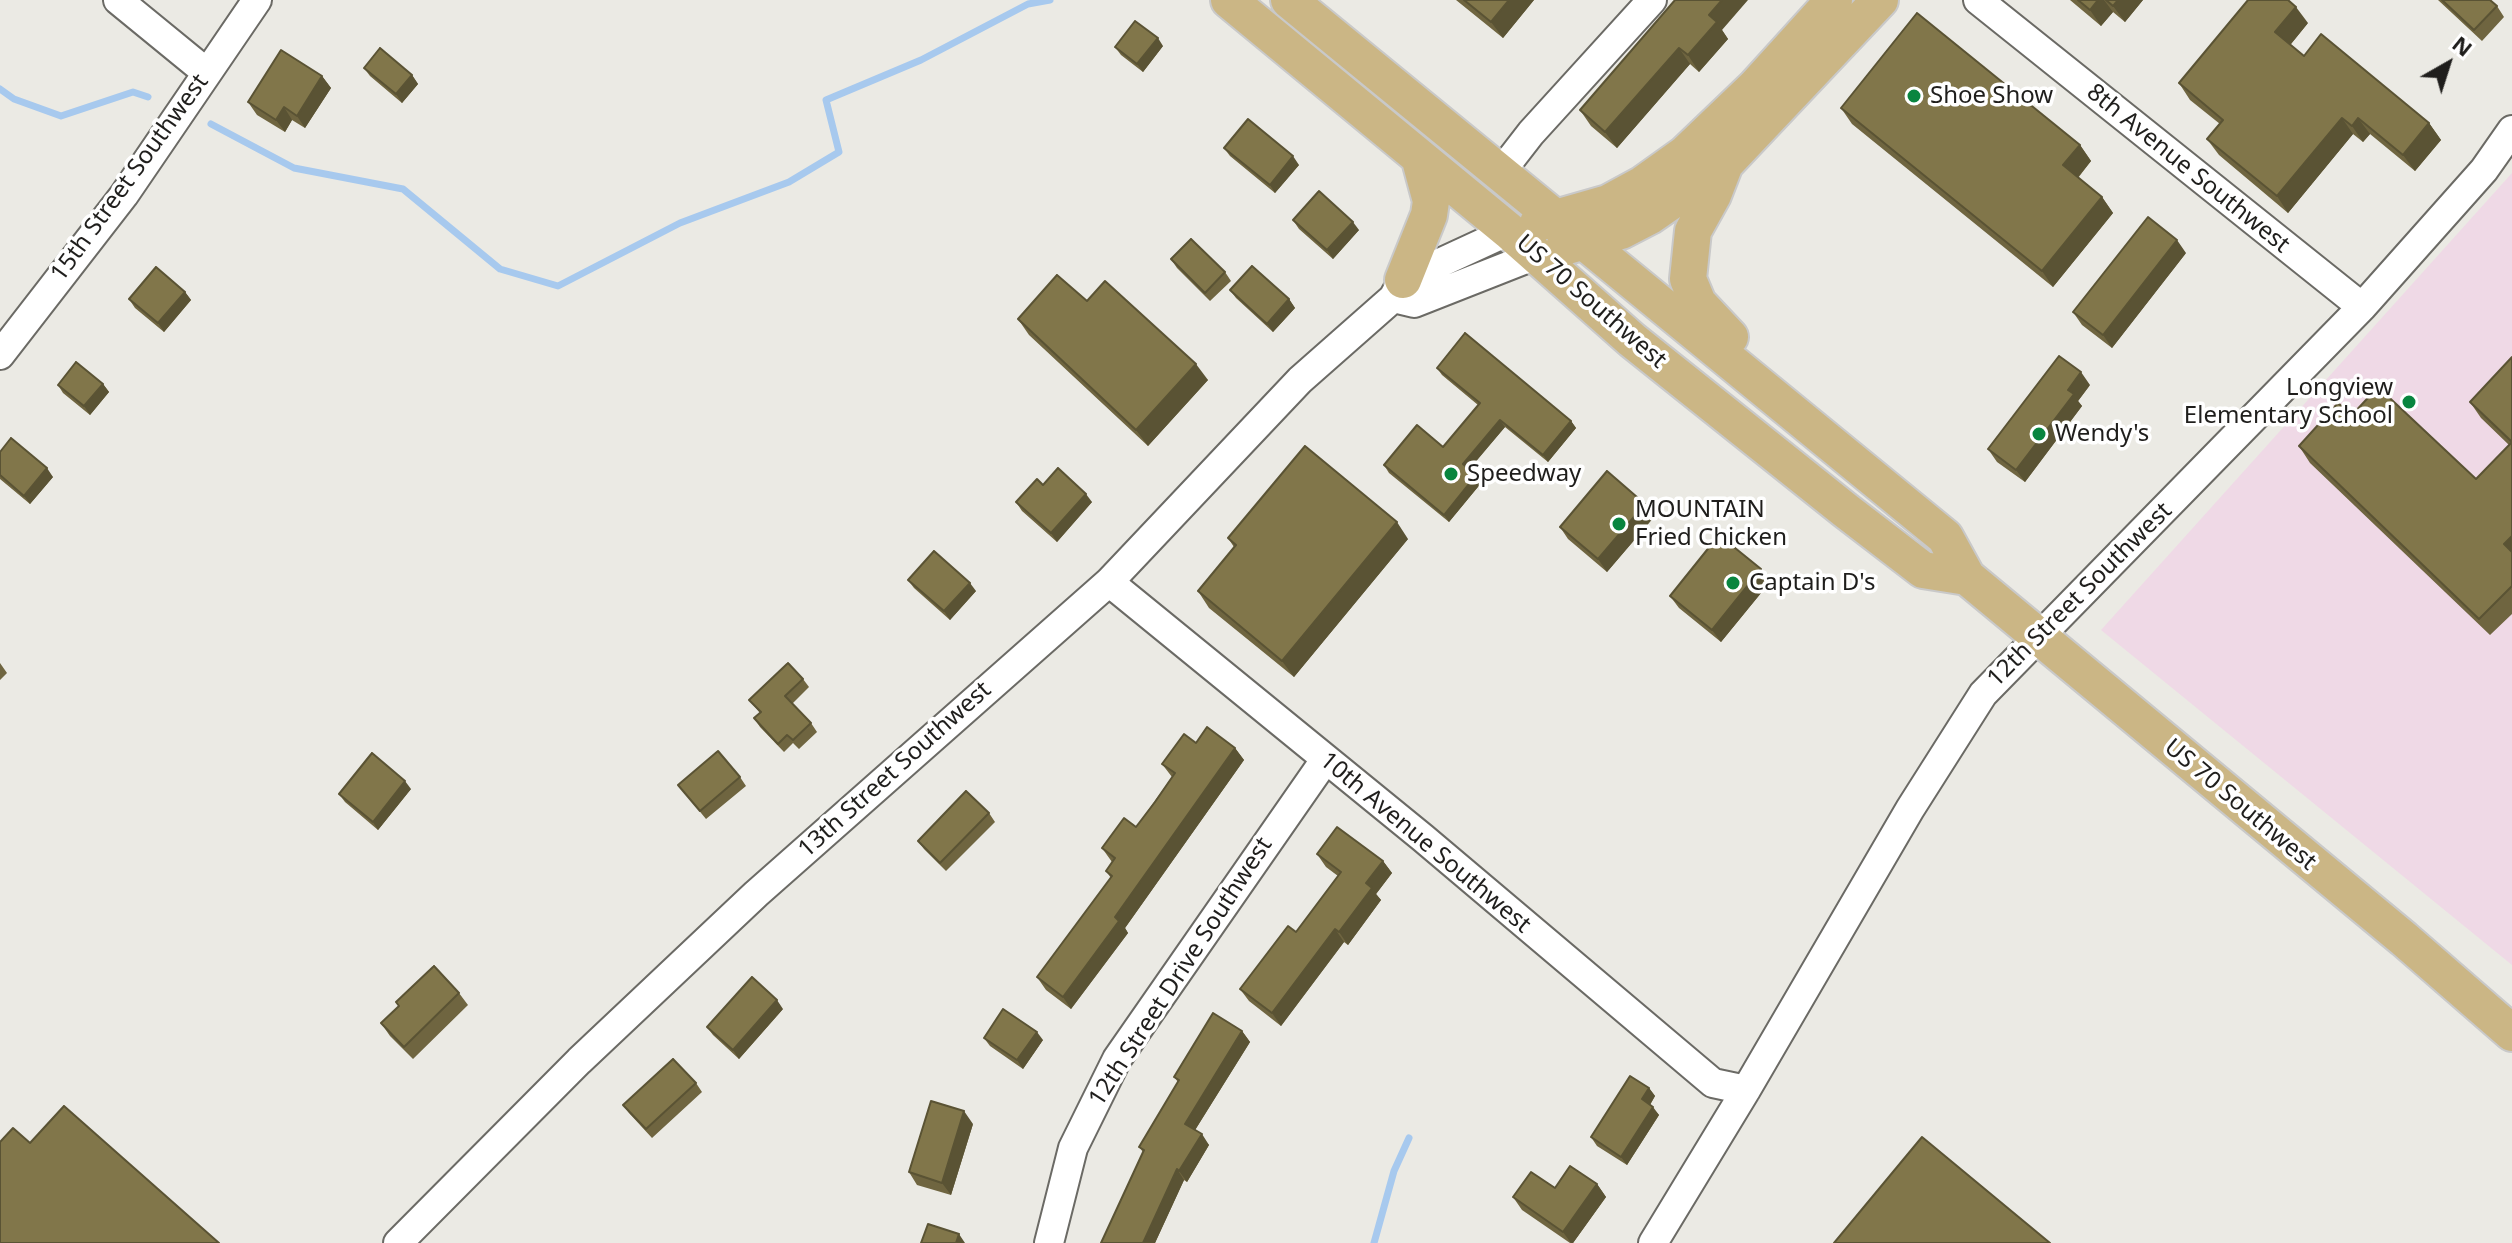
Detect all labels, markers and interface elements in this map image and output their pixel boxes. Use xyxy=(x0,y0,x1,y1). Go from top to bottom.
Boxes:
north arrow xyxy=(2408,24,2488,104)
text: N xyxy=(2447,28,2479,63)
street label: 15th Street Southwest xyxy=(45,69,215,287)
street label: 8th Avenue Southwest xyxy=(2081,78,2295,260)
place label: Shoe Show xyxy=(1930,82,2053,110)
marker: Shoe Show xyxy=(1905,87,1923,105)
street label: US 70 Southwest xyxy=(1510,229,1672,375)
place label: Longview Elementary School xyxy=(2184,374,2393,430)
marker: Longview Elementary School xyxy=(2400,393,2418,411)
place label: Wendy's xyxy=(2055,420,2149,448)
marker: Wendy's xyxy=(2030,425,2048,443)
place label: Speedway xyxy=(1467,460,1581,488)
marker: Speedway xyxy=(1442,465,1460,483)
place label: MOUNTAIN Fried Chicken xyxy=(1635,496,1787,552)
street label: 12th Street Southwest xyxy=(1982,497,2178,693)
marker: MOUNTAIN Fried Chicken xyxy=(1610,515,1628,533)
place label: Captain D's xyxy=(1749,569,1875,597)
marker: Captain D's xyxy=(1724,574,1742,592)
street label: 13th Street Southwest xyxy=(793,676,997,864)
street label: US 70 Southwest xyxy=(2158,733,2322,877)
street label: 10th Avenue Southwest xyxy=(1314,746,1536,940)
street label: 12th Street Drive Southwest xyxy=(1083,832,1279,1112)

